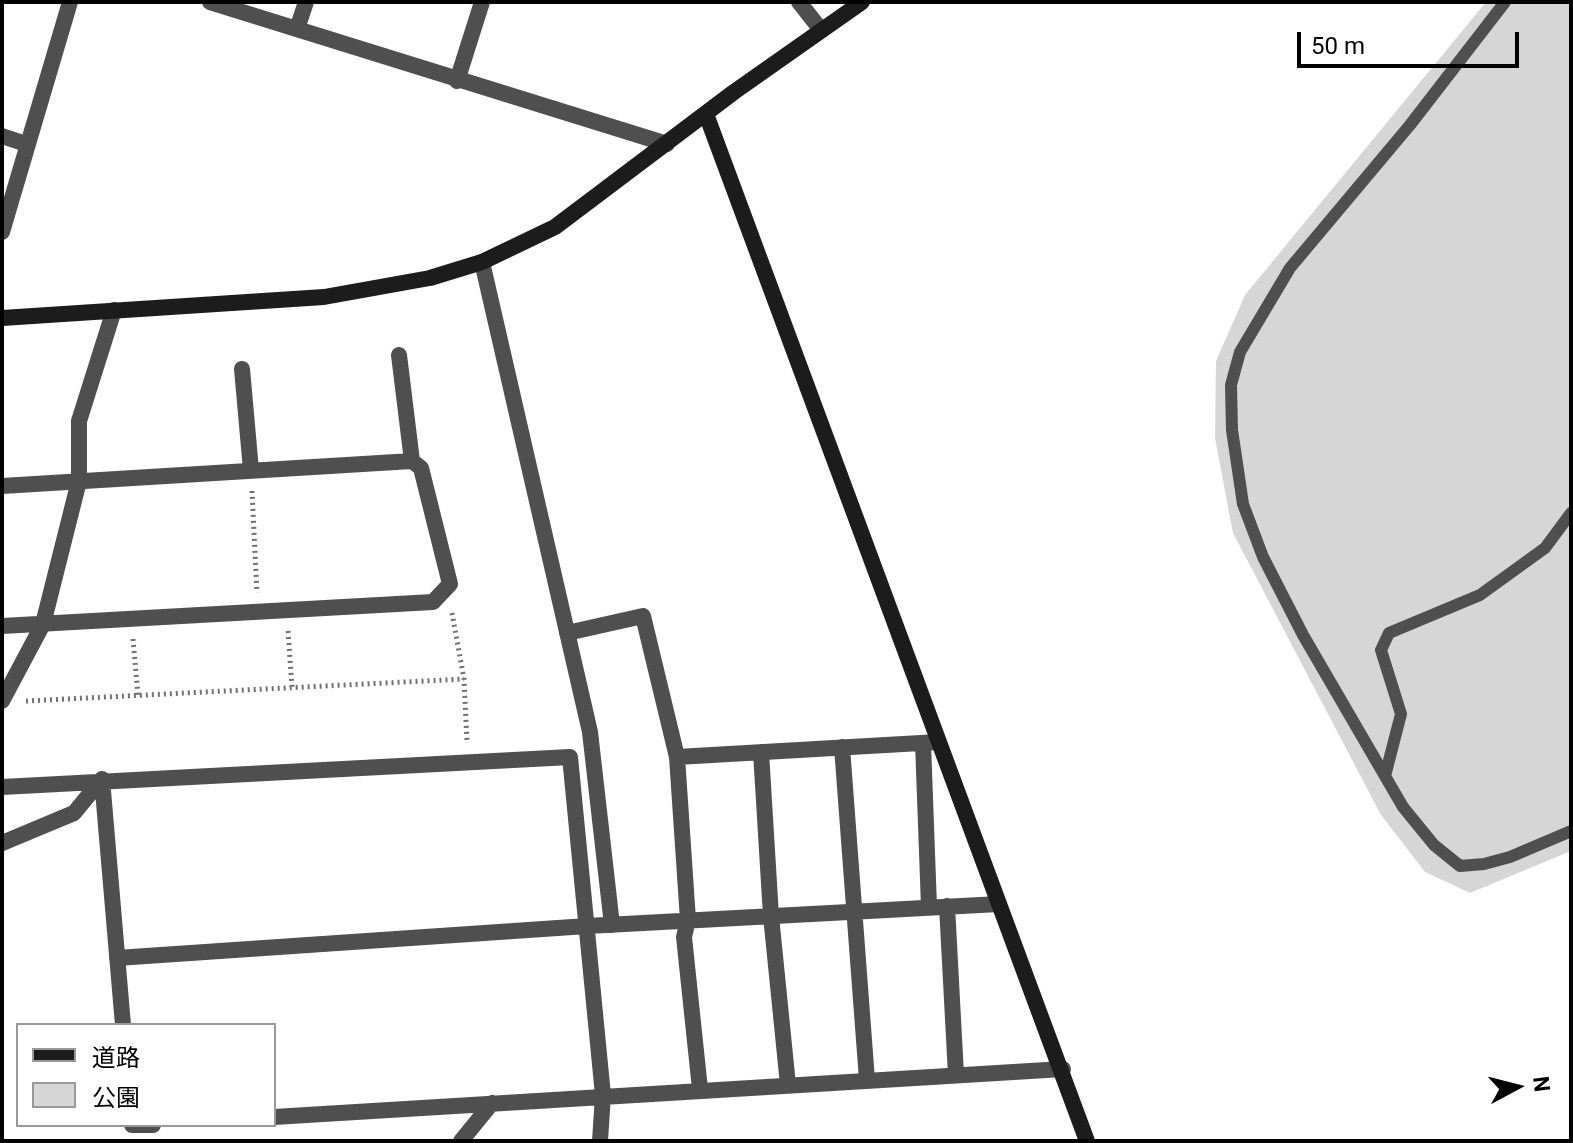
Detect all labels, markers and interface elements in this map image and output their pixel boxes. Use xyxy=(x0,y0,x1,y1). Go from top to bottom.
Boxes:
scale bar xyxy=(1301,16,1523,66)
text: 50 m xyxy=(1311,32,1365,60)
legend xyxy=(16,1023,276,1127)
text: 道路 xyxy=(92,1044,140,1072)
north arrow xyxy=(1477,1047,1557,1127)
text: N xyxy=(1528,1075,1555,1093)
text: 公園 xyxy=(92,1084,140,1112)

